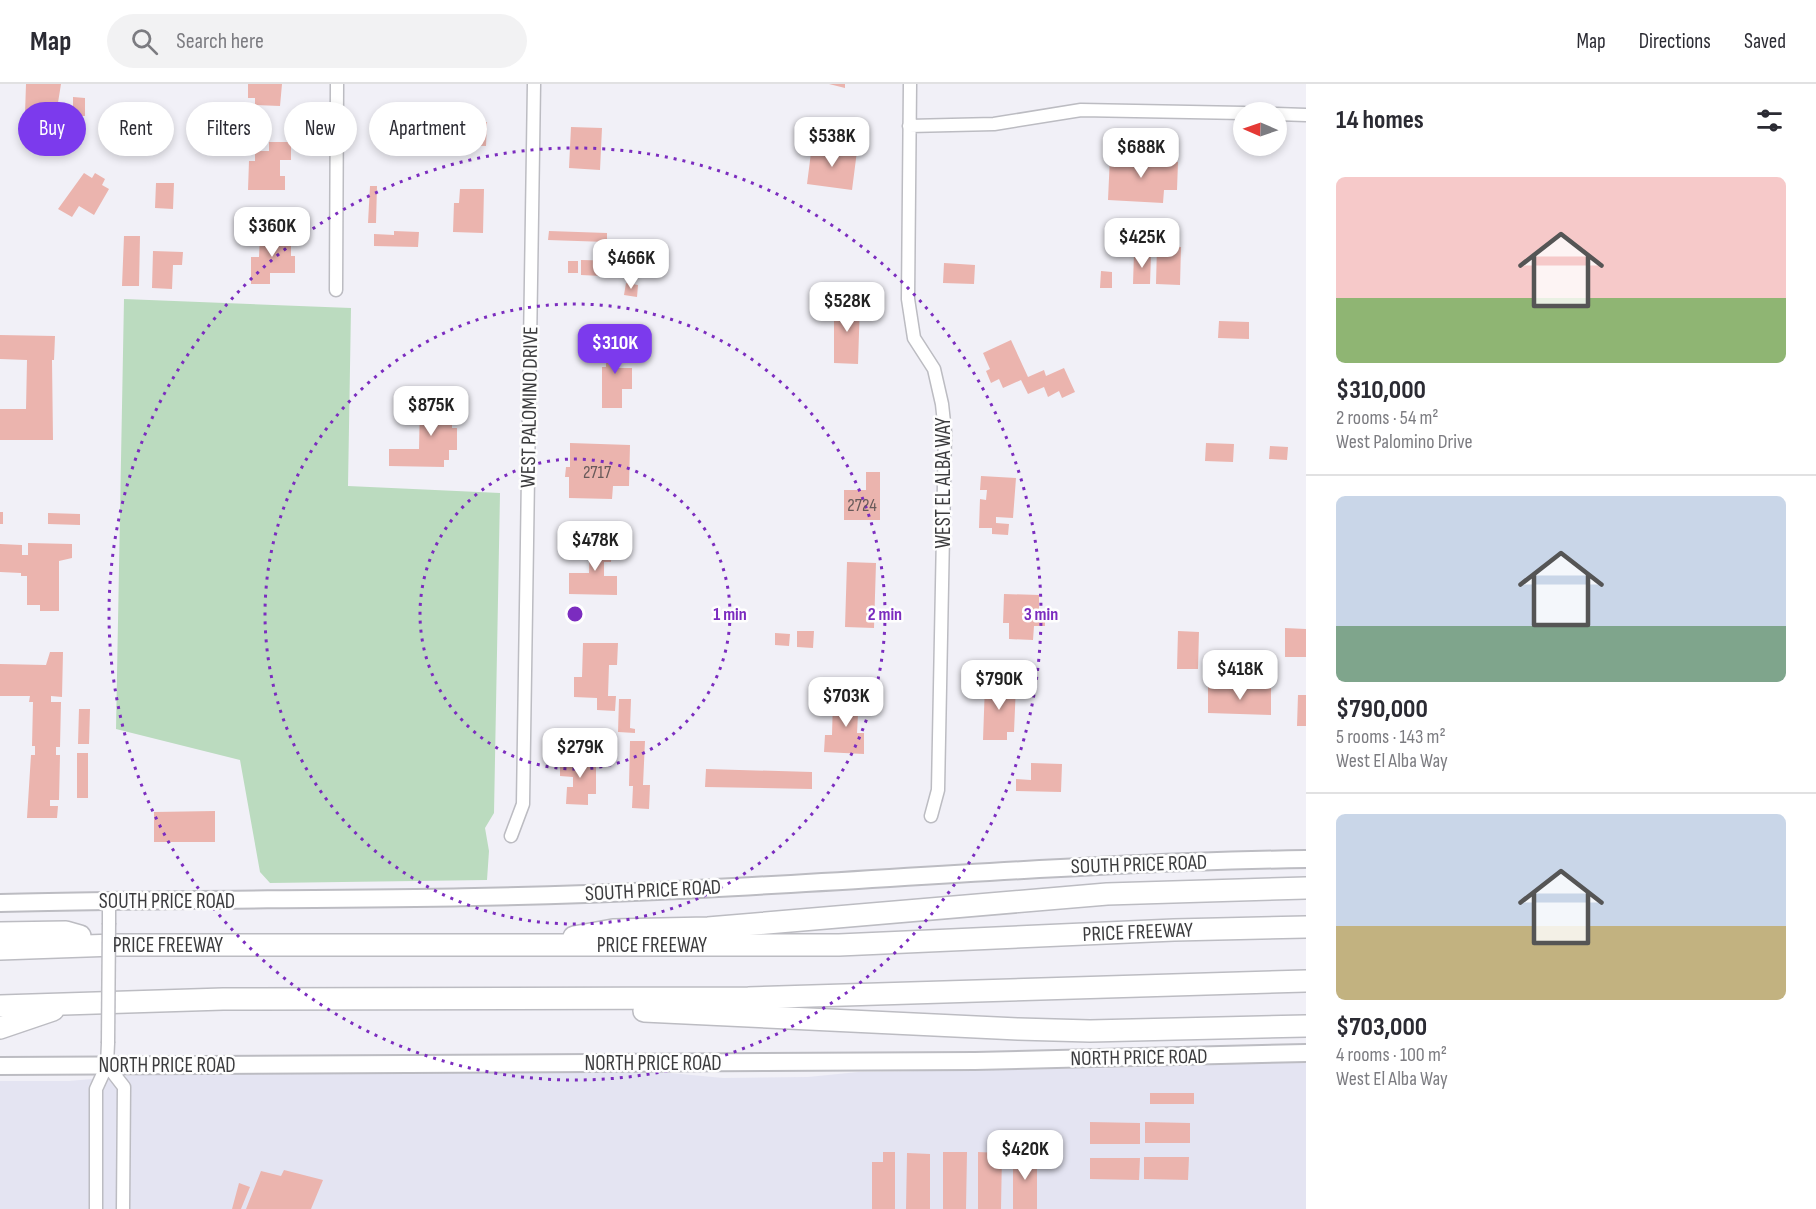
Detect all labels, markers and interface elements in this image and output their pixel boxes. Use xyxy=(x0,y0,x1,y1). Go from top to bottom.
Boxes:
search box xyxy=(107,14,527,68)
text: Map xyxy=(30,25,71,58)
icon: search xyxy=(128,25,161,58)
text: Search here xyxy=(176,28,264,55)
text: Map xyxy=(1576,29,1606,54)
text: Directions xyxy=(1639,29,1711,54)
text: Saved xyxy=(1744,29,1786,54)
chip: Buy xyxy=(18,102,86,156)
chip: Rent xyxy=(98,102,174,156)
chip: Filters xyxy=(186,102,272,156)
chip: New xyxy=(284,102,357,156)
chip: Apartment xyxy=(369,102,487,156)
north arrow xyxy=(1233,102,1287,156)
map controls xyxy=(1233,102,1287,156)
icon: filters xyxy=(1753,104,1786,137)
text: 14 homes xyxy=(1336,105,1424,136)
pin: $538K xyxy=(790,117,874,168)
text: $538K xyxy=(808,124,856,148)
pin: $688K xyxy=(1099,128,1183,179)
text: $688K xyxy=(1117,135,1165,159)
pin: $360K xyxy=(230,207,314,258)
text: $360K xyxy=(248,214,296,238)
icon: home xyxy=(1507,216,1615,324)
pin: $425K xyxy=(1100,218,1184,269)
text: $425K xyxy=(1118,225,1166,249)
pin: $466K xyxy=(589,239,673,290)
text: $466K xyxy=(607,246,655,270)
pin: $528K xyxy=(805,282,889,333)
text: $528K xyxy=(823,289,871,313)
pin: $310K xyxy=(573,324,657,375)
street label: WEST PALOMINO DRIVE xyxy=(516,326,543,488)
text: $310K xyxy=(592,331,638,355)
text: $310,000 xyxy=(1336,375,1426,406)
pin: $875K xyxy=(389,386,473,437)
text: $875K xyxy=(408,393,454,417)
text: 2 rooms · 54 m² xyxy=(1336,406,1438,430)
street label: WEST EL ALBA WAY xyxy=(931,417,956,549)
text: West Palomino Drive xyxy=(1336,430,1473,454)
house number: 2717 xyxy=(583,462,612,483)
house number: 2724 xyxy=(847,495,877,516)
pin: $478K xyxy=(553,521,637,572)
text: $478K xyxy=(571,528,619,552)
icon: home xyxy=(1507,535,1615,643)
centre of rings xyxy=(565,604,585,624)
text: 1 min xyxy=(713,604,747,625)
text: 2 min xyxy=(868,604,902,625)
text: 3 min xyxy=(1024,604,1058,625)
pin: $418K xyxy=(1198,650,1282,701)
text: $418K xyxy=(1217,657,1263,681)
pin: $790K xyxy=(957,660,1041,711)
text: $790K xyxy=(975,667,1023,691)
pin: $703K xyxy=(804,677,888,728)
text: $703K xyxy=(822,684,870,708)
text: $790,000 xyxy=(1336,694,1428,725)
text: 5 rooms · 143 m² xyxy=(1336,725,1446,749)
pin: $279K xyxy=(538,728,622,779)
text: $279K xyxy=(556,735,604,759)
text: West El Alba Way xyxy=(1336,749,1448,773)
street label: SOUTH PRICE ROAD xyxy=(1070,850,1208,879)
icon: home xyxy=(1507,853,1615,961)
street label: SOUTH PRICE ROAD xyxy=(584,874,722,907)
street label: SOUTH PRICE ROAD xyxy=(99,889,235,914)
street label: PRICE FREEWAY xyxy=(1082,918,1193,947)
street label: PRICE FREEWAY xyxy=(113,933,223,958)
street label: PRICE FREEWAY xyxy=(597,933,707,958)
text: $703,000 xyxy=(1336,1012,1427,1043)
text: 4 rooms · 100 m² xyxy=(1336,1043,1447,1067)
street label: NORTH PRICE ROAD xyxy=(1070,1044,1208,1071)
street label: NORTH PRICE ROAD xyxy=(584,1051,722,1076)
street label: NORTH PRICE ROAD xyxy=(98,1053,236,1078)
text: West El Alba Way xyxy=(1336,1067,1448,1091)
pin: $420K xyxy=(983,1130,1067,1181)
text: $420K xyxy=(1001,1137,1049,1161)

